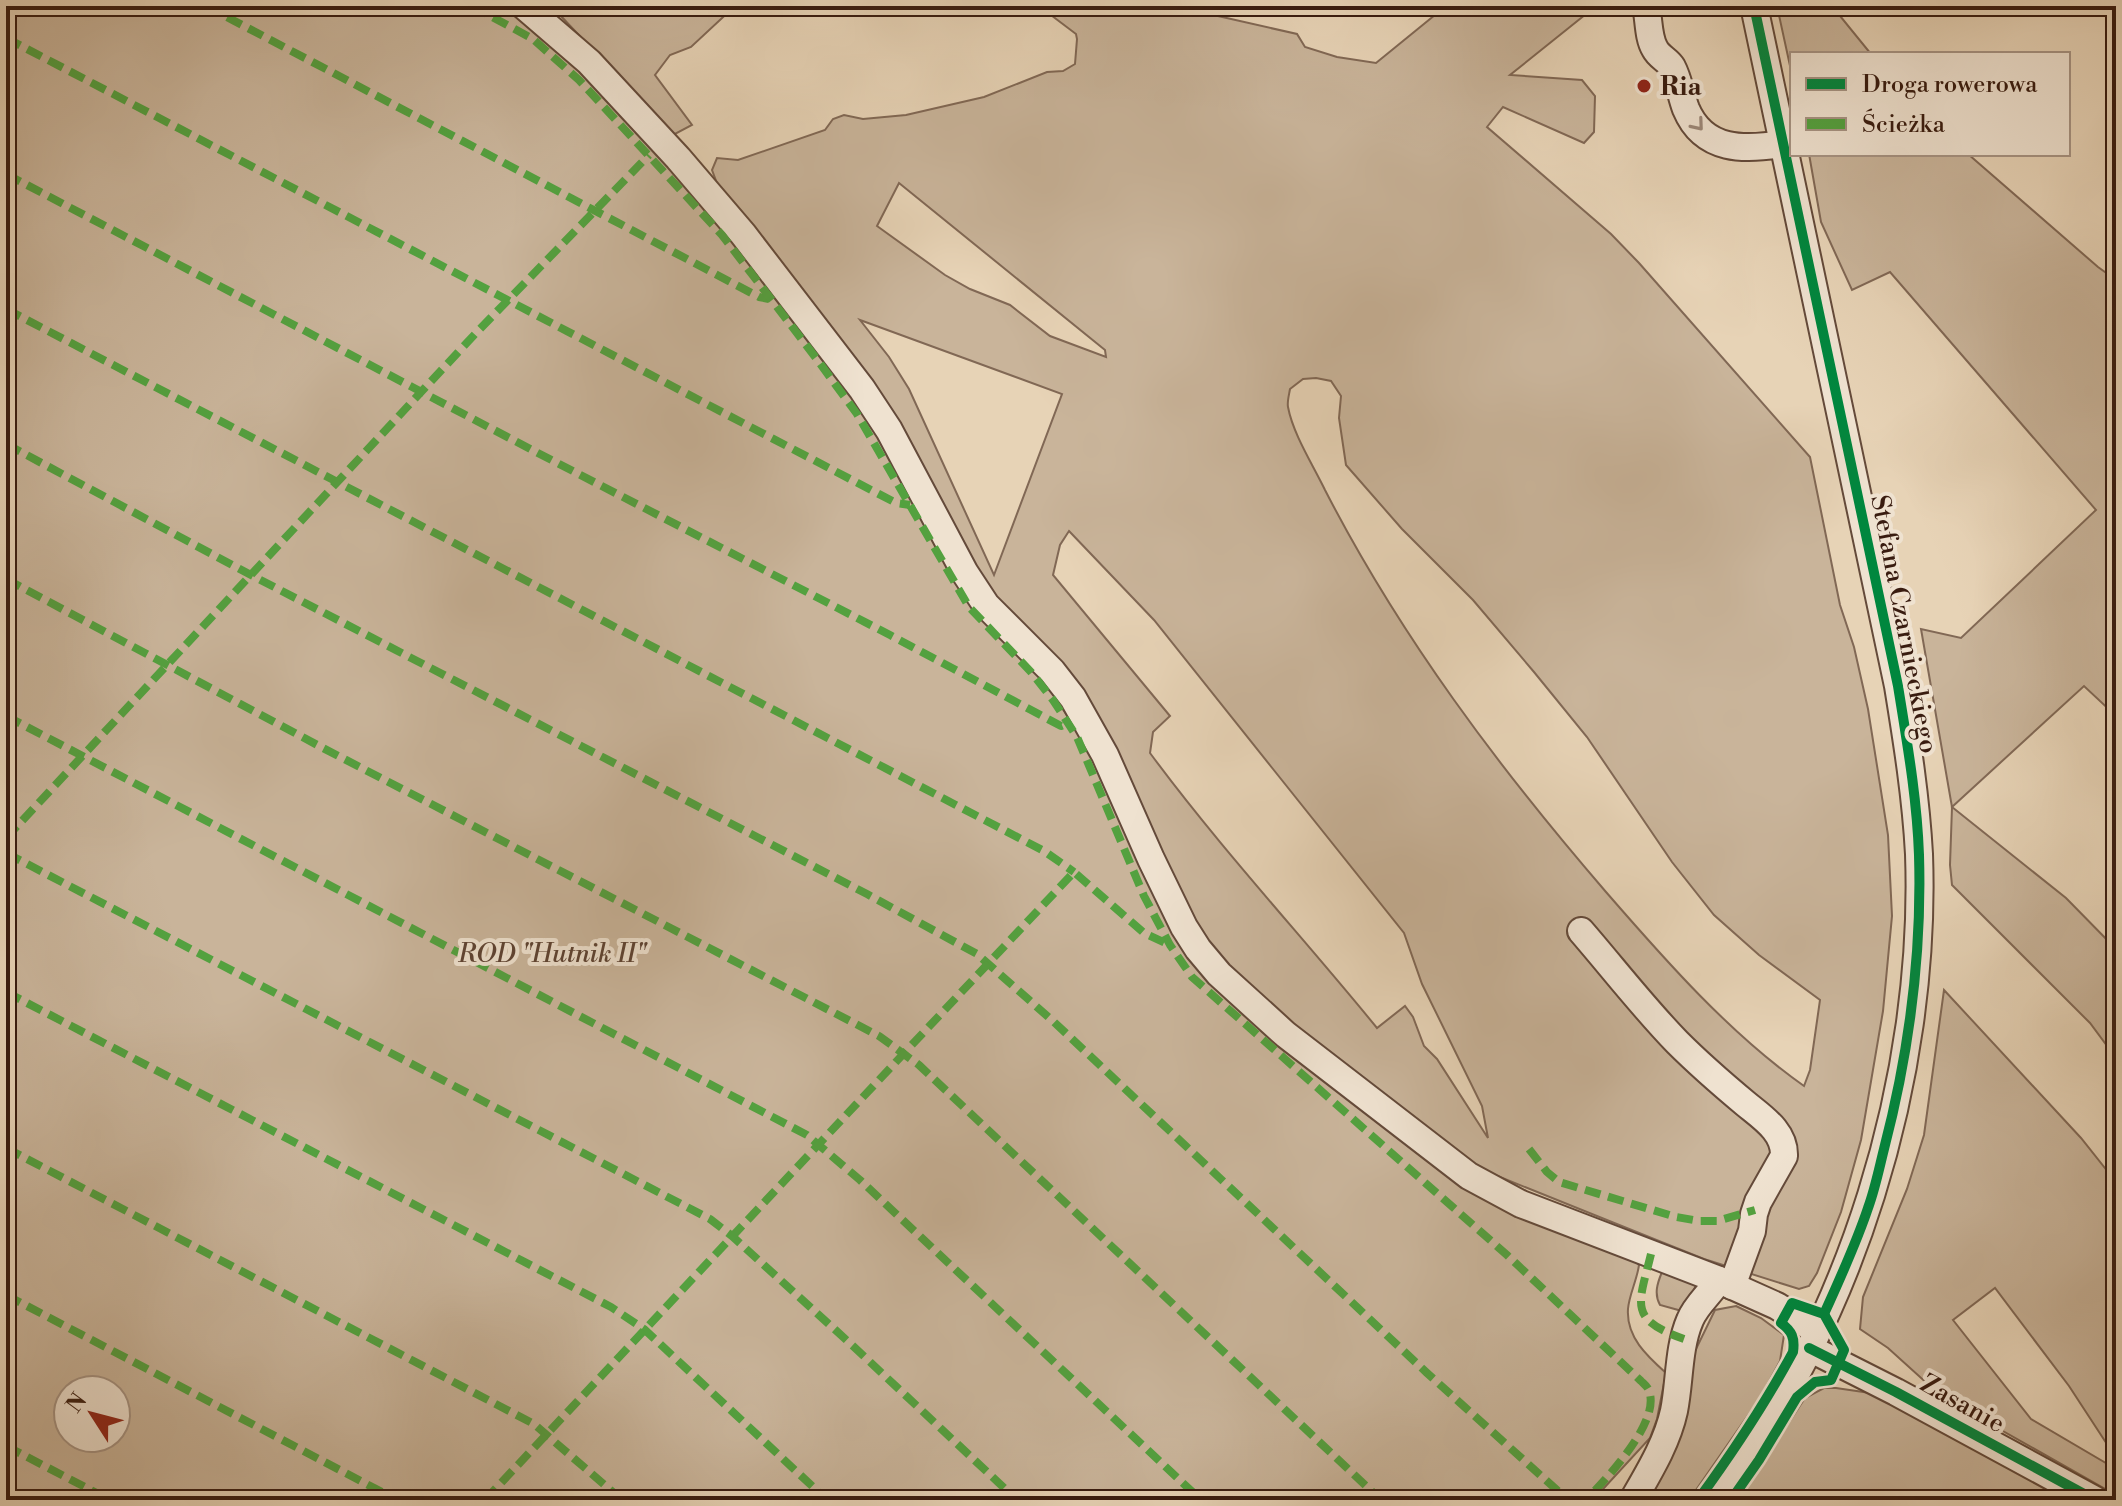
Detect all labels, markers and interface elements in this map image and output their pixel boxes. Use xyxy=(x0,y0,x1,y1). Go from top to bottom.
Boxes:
legend xyxy=(1790,52,2070,156)
text: Droga rowerowa xyxy=(1862,70,2038,100)
place label: Ria xyxy=(1660,71,1703,103)
marker: Ria xyxy=(1635,77,1653,95)
text: Ścieżka xyxy=(1862,108,1946,140)
one-way arrow xyxy=(1688,116,1703,131)
street label: Stefana Czarnieckiego xyxy=(1863,492,1945,756)
park label: ROD "Hutnik II" xyxy=(457,938,649,970)
street label: Zasanie xyxy=(1915,1368,2010,1440)
north arrow xyxy=(52,1374,132,1454)
text: N xyxy=(61,1388,93,1418)

